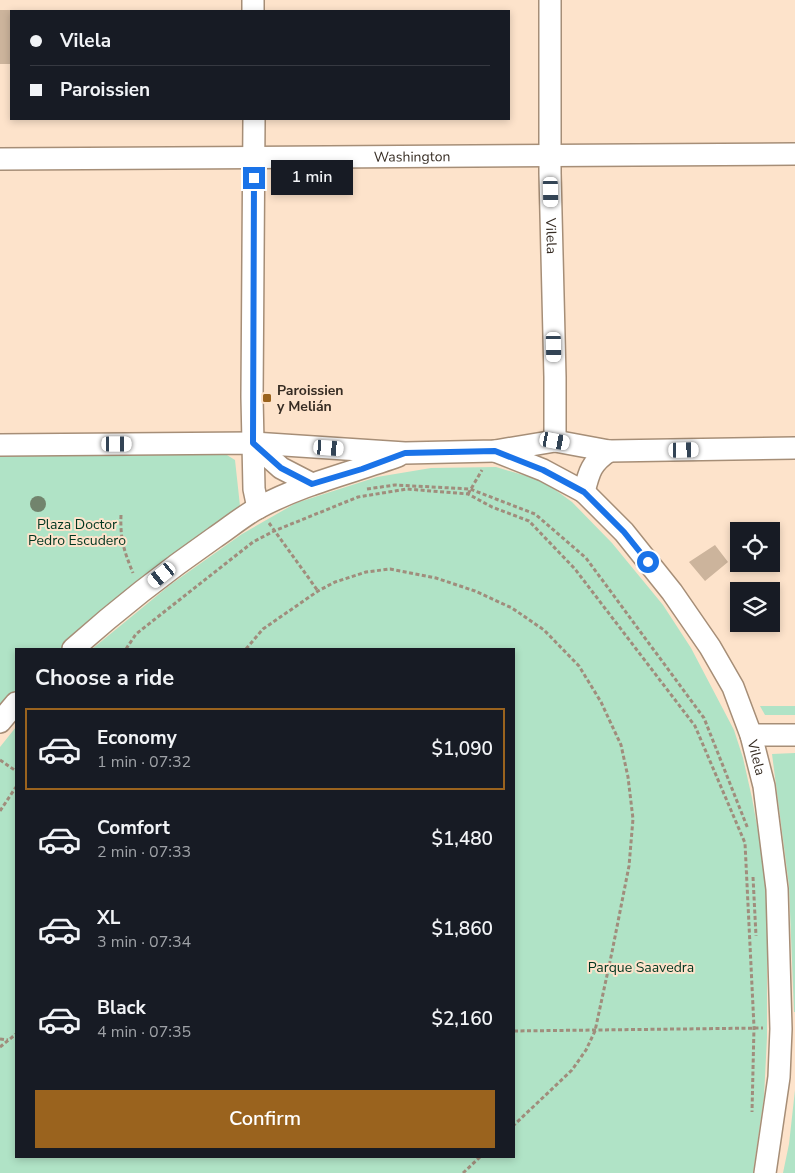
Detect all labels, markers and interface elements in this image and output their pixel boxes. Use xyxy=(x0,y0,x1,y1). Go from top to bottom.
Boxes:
text: Vilela xyxy=(60,28,111,54)
text: Paroissien xyxy=(60,77,150,103)
street label: Washington xyxy=(374,147,450,167)
callout: 1 min xyxy=(272,160,354,196)
text: 1 min xyxy=(292,166,332,188)
route end xyxy=(243,167,265,189)
car xyxy=(543,177,558,207)
street label: Vilela xyxy=(541,217,561,254)
car xyxy=(546,332,561,362)
place label: Paroissien y Melián xyxy=(276,381,344,416)
marker: Paroissien y Melián xyxy=(261,392,273,404)
car xyxy=(538,431,571,451)
car xyxy=(102,437,132,452)
car xyxy=(313,439,344,457)
car xyxy=(668,442,699,458)
park label: Plaza Doctor Pedro Escudero xyxy=(28,515,126,550)
map controls xyxy=(730,522,780,632)
button: locate xyxy=(730,522,780,572)
route start xyxy=(637,551,659,573)
car xyxy=(145,560,178,590)
button: layers xyxy=(730,582,780,632)
text: Choose a ride xyxy=(35,663,174,693)
text: Economy xyxy=(97,725,177,751)
icon: car xyxy=(37,727,82,772)
text: $1,090 xyxy=(431,736,493,762)
street label: Vilela xyxy=(742,737,770,777)
text: 1 min · 07:32 xyxy=(97,751,191,773)
text: Comfort xyxy=(97,815,170,841)
icon: car xyxy=(37,817,82,862)
text: $1,480 xyxy=(431,826,493,852)
text: 2 min · 07:33 xyxy=(97,841,191,863)
text: XL xyxy=(97,905,120,931)
icon: car xyxy=(37,907,82,952)
text: $1,860 xyxy=(431,916,493,942)
text: 3 min · 07:34 xyxy=(97,931,191,953)
park label: Parque Saavedra xyxy=(588,958,694,977)
text: Black xyxy=(97,995,146,1021)
icon: car xyxy=(37,997,82,1042)
text: $2,160 xyxy=(431,1006,493,1032)
text: 4 min · 07:35 xyxy=(97,1021,191,1043)
button: Confirm xyxy=(35,1090,495,1148)

